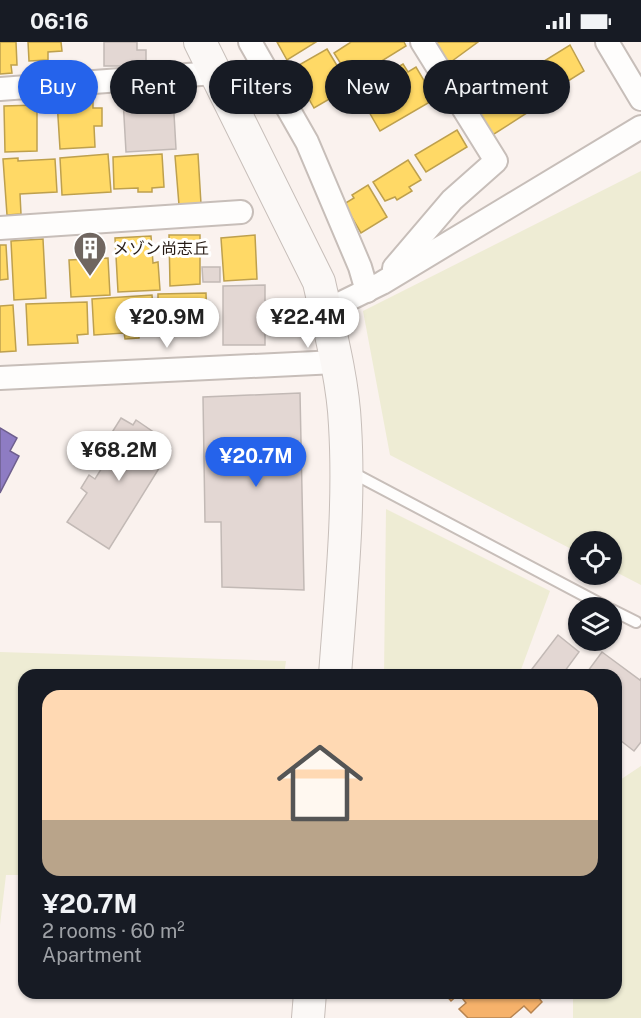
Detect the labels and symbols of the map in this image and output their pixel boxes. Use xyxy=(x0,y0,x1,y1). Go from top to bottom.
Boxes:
building icon: メゾン尚志丘 xyxy=(72,230,108,277)
place label: メゾン尚志丘 xyxy=(113,239,209,258)
pin: ¥20.9M xyxy=(118,298,216,349)
pin: ¥22.4M xyxy=(259,298,357,349)
pin: ¥68.2M xyxy=(70,431,168,482)
pin: ¥20.7M xyxy=(207,437,305,488)

